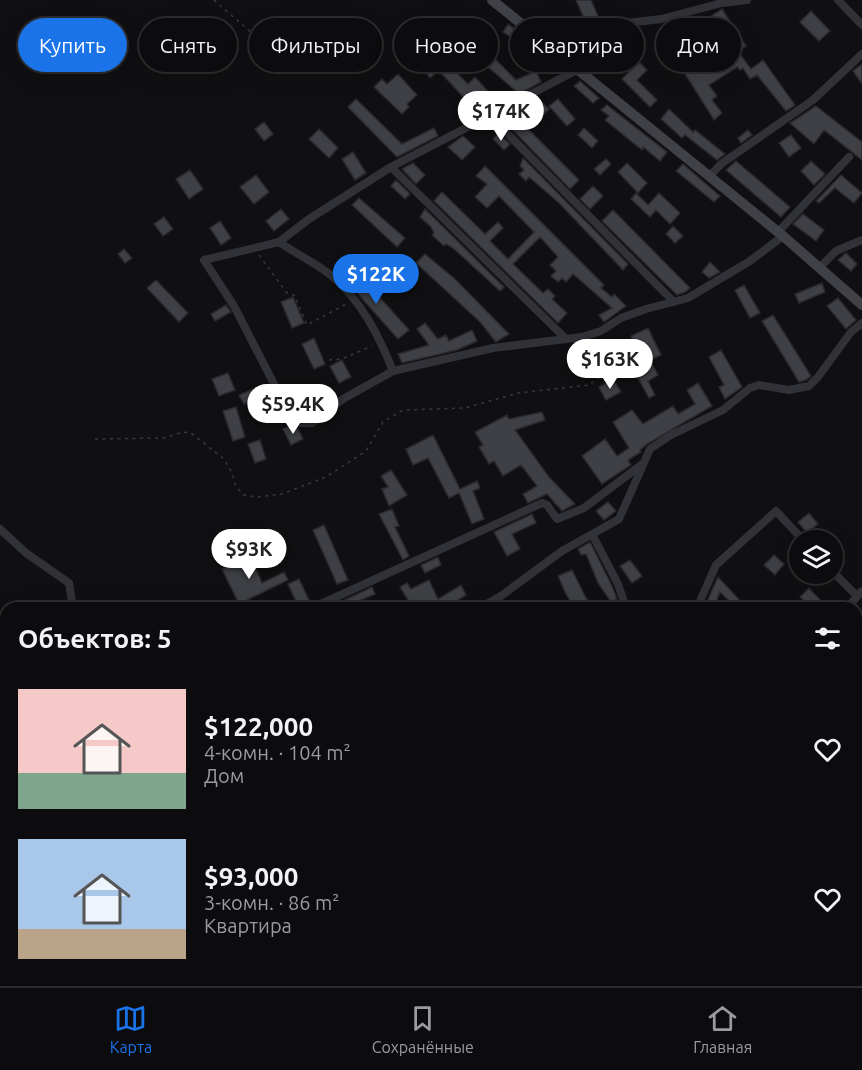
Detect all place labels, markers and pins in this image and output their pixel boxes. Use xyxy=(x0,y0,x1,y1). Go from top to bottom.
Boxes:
pin: $174K xyxy=(459,91,543,142)
pin: $122K xyxy=(334,254,418,305)
pin: $163K xyxy=(568,339,652,390)
pin: $59.4K xyxy=(244,384,342,435)
pin: $93K xyxy=(213,529,285,580)

